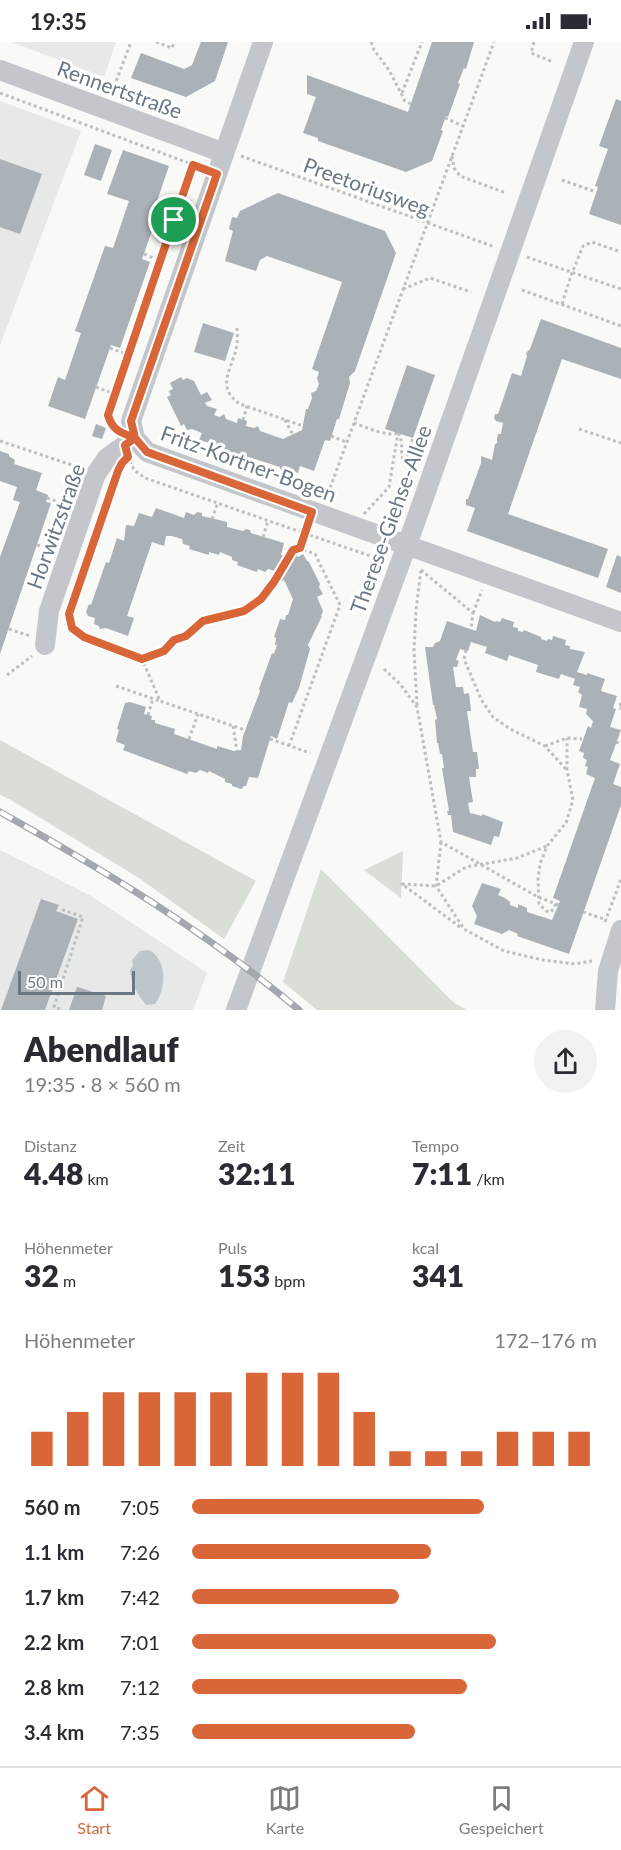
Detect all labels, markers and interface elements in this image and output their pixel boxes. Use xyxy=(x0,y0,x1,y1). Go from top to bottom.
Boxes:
text: 19:35 xyxy=(30,8,87,35)
street label: Rennertstraße xyxy=(54,55,186,123)
street label: Preetoriusweg xyxy=(300,152,434,221)
pin xyxy=(148,194,199,245)
icon: arrive xyxy=(157,203,190,236)
street label: Fritz-Kortner-Bogen xyxy=(158,420,340,506)
street label: Therese-Giehse-Allee xyxy=(344,421,436,617)
street label: Horwitzstraße xyxy=(21,460,89,592)
scale bar xyxy=(18,968,135,995)
text: 50 m xyxy=(27,972,63,991)
text: Abendlauf xyxy=(24,1029,179,1069)
button: share xyxy=(534,1030,597,1093)
text: 19:35 · 8 × 560 m xyxy=(24,1072,181,1096)
text: Distanz xyxy=(24,1136,77,1155)
text: Zeit xyxy=(218,1136,245,1155)
text: Tempo xyxy=(412,1136,459,1155)
text: 4.48 xyxy=(24,1155,83,1191)
text: 32:11 xyxy=(218,1155,296,1191)
text: 7:11 xyxy=(412,1155,472,1191)
text: km xyxy=(83,1169,109,1188)
text: /km xyxy=(472,1169,505,1188)
text: Höhenmeter xyxy=(24,1238,113,1257)
text: Puls xyxy=(218,1238,247,1257)
text: kcal xyxy=(412,1238,439,1257)
text: 32 xyxy=(24,1257,59,1293)
text: 153 xyxy=(218,1257,270,1293)
text: 341 xyxy=(412,1257,464,1293)
text: m xyxy=(59,1271,76,1290)
text: bpm xyxy=(270,1271,305,1290)
text: Höhenmeter xyxy=(24,1328,135,1352)
text: 172–176 m xyxy=(494,1328,597,1352)
text: 560 m xyxy=(24,1495,80,1519)
text: 7:05 xyxy=(120,1495,160,1519)
text: 1.1 km xyxy=(24,1540,84,1564)
text: 7:26 xyxy=(120,1540,160,1564)
text: 1.7 km xyxy=(24,1585,84,1609)
text: 7:42 xyxy=(120,1585,160,1609)
text: 2.2 km xyxy=(24,1630,84,1654)
text: 7:01 xyxy=(120,1630,160,1654)
text: 2.8 km xyxy=(24,1675,84,1699)
text: 7:12 xyxy=(120,1675,160,1699)
text: 3.4 km xyxy=(24,1720,84,1744)
text: 7:35 xyxy=(120,1720,160,1744)
tab: Start xyxy=(77,1782,111,1837)
tab: Karte xyxy=(266,1782,304,1837)
tab: Gespeichert xyxy=(459,1782,544,1837)

